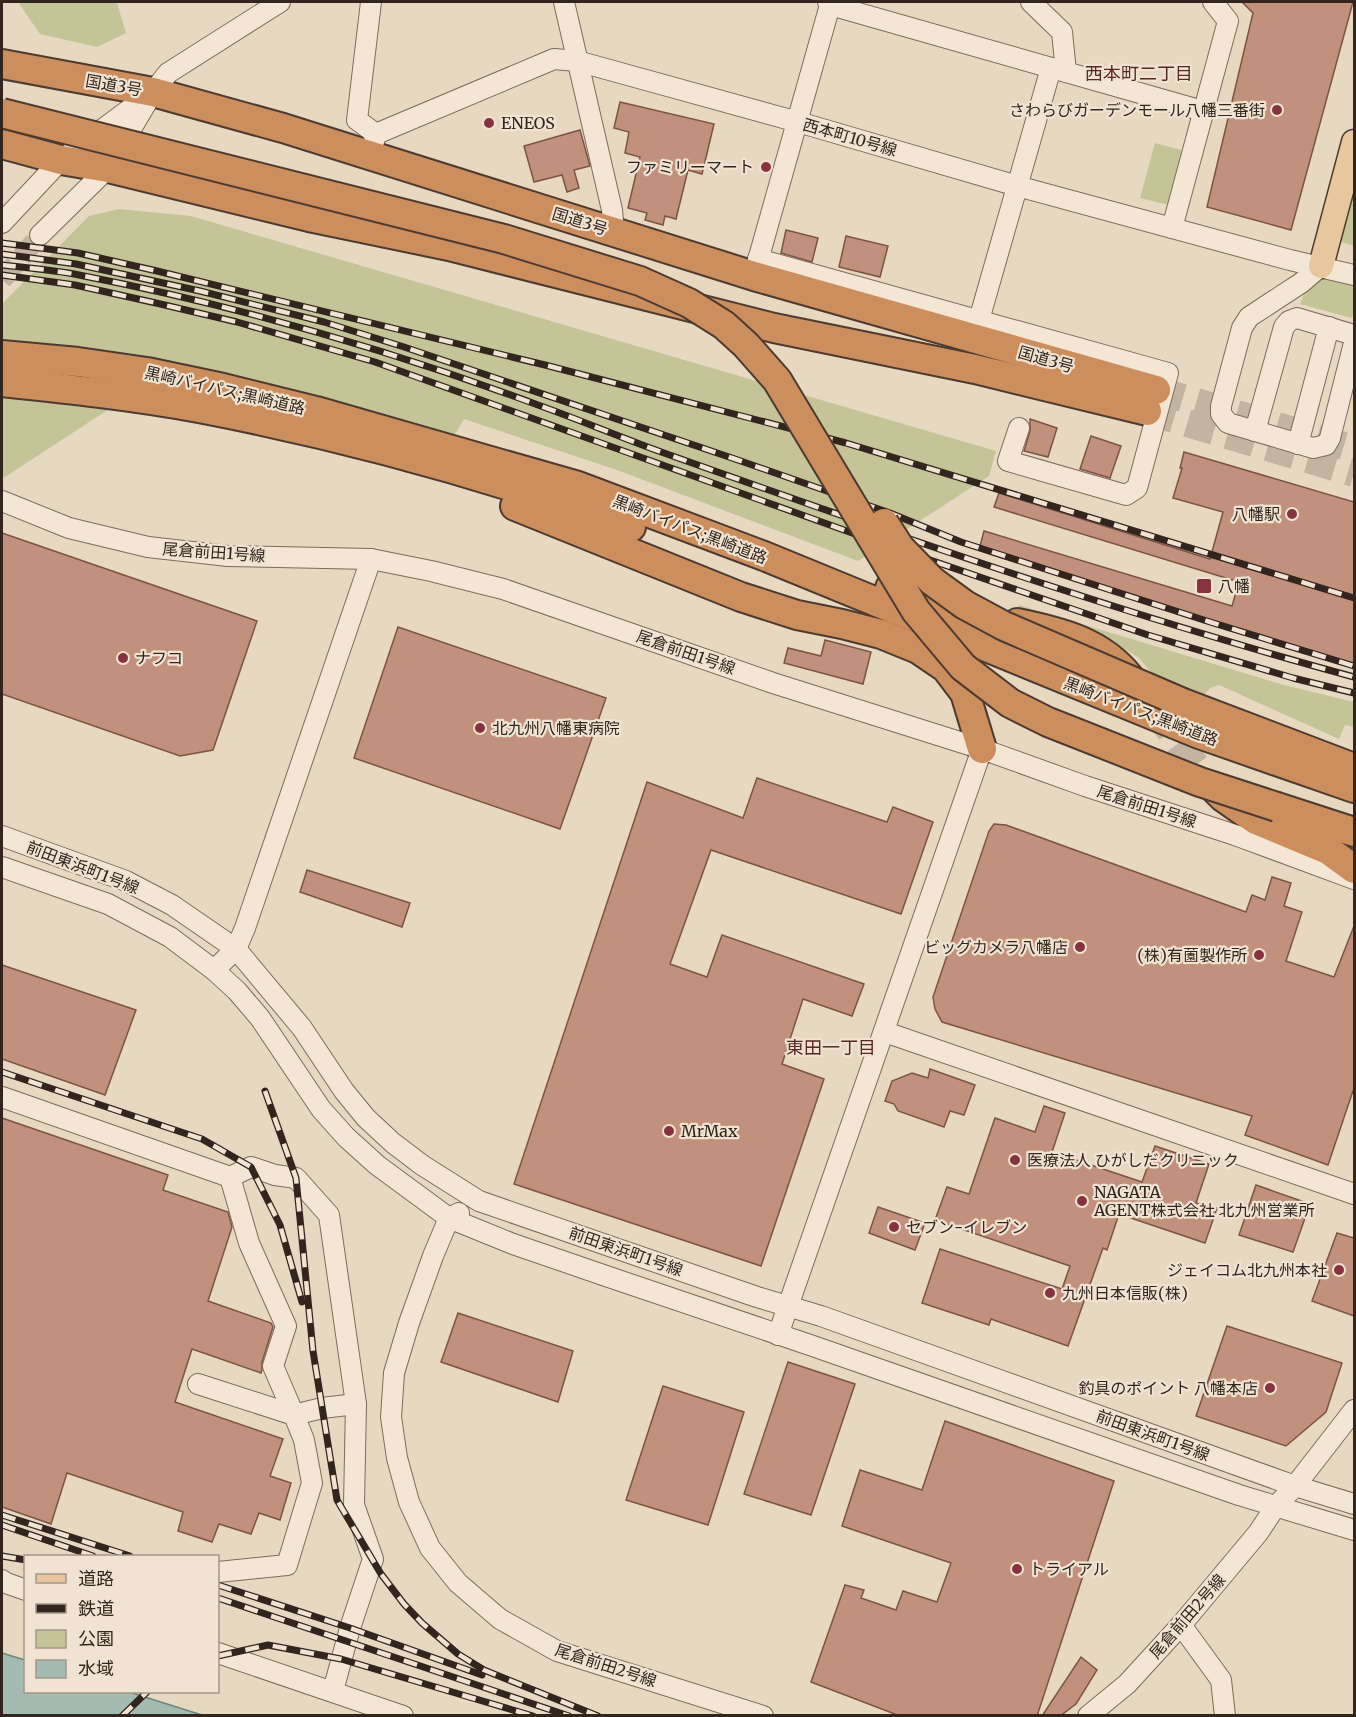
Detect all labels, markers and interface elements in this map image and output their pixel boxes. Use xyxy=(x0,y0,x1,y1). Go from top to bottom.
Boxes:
district label: 西本町二丁目 xyxy=(1085,62,1193,85)
street label: 国道3号 xyxy=(84,70,144,100)
place label: さわらびガーデンモール八幡三番街 xyxy=(1009,100,1265,120)
marker: さわらびガーデンモール八幡三番街 xyxy=(1270,103,1284,117)
place label: ENEOS xyxy=(501,113,555,133)
street label: 西本町10号線 xyxy=(801,114,899,160)
marker: ENEOS xyxy=(482,116,496,130)
place label: ファミリーマート xyxy=(626,157,754,177)
marker: ファミリーマート xyxy=(759,160,773,174)
street label: 国道3号 xyxy=(550,203,610,239)
street label: 国道3号 xyxy=(1016,342,1076,376)
street label: 黒崎バイパス;黒崎道路 xyxy=(143,362,307,418)
street label: 黒崎バイパス;黒崎道路 xyxy=(610,490,770,568)
place label: 八幡駅 xyxy=(1232,504,1280,524)
marker: 八幡駅 xyxy=(1285,507,1299,521)
street label: 尾倉前田1号線 xyxy=(162,538,266,566)
place label: 八幡 xyxy=(1218,576,1250,596)
marker: 八幡 xyxy=(1195,577,1213,595)
street label: 尾倉前田1号線 xyxy=(634,626,738,678)
place label: ナフコ xyxy=(135,648,183,668)
marker: ナフコ xyxy=(116,651,130,665)
street label: 黒崎バイパス;黒崎道路 xyxy=(1061,672,1221,750)
place label: 北九州八幡東病院 xyxy=(492,718,620,738)
marker: 北九州八幡東病院 xyxy=(473,721,487,735)
street label: 尾倉前田1号線 xyxy=(1095,781,1199,831)
street label: 前田東浜町1号線 xyxy=(24,836,142,898)
place label: ビッグカメラ八幡店 xyxy=(924,937,1068,957)
marker: ビッグカメラ八幡店 xyxy=(1073,940,1087,954)
place label: (株)有薗製作所 xyxy=(1137,945,1247,965)
marker: (株)有薗製作所 xyxy=(1252,948,1266,962)
district label: 東田一丁目 xyxy=(786,1036,876,1059)
place label: MrMax xyxy=(681,1121,738,1141)
marker: MrMax xyxy=(662,1124,676,1138)
place label: 医療法人 ひがしだクリニック xyxy=(1027,1150,1239,1170)
marker: 医療法人 ひがしだクリニック xyxy=(1008,1153,1022,1167)
place label: NAGATA AGENT株式会社 北九州営業所 xyxy=(1093,1182,1314,1220)
marker: NAGATA AGENT株式会社 北九州営業所 xyxy=(1075,1194,1089,1208)
place label: セブン-イレブン xyxy=(906,1217,1027,1237)
marker: セブン-イレブン xyxy=(887,1220,901,1234)
street label: 前田東浜町1号線 xyxy=(566,1222,686,1280)
place label: ジェイコム北九州本社 xyxy=(1167,1260,1327,1280)
marker: ジェイコム北九州本社 xyxy=(1332,1263,1346,1277)
place label: 九州日本信販(株) xyxy=(1062,1283,1188,1303)
marker: 九州日本信販(株) xyxy=(1043,1286,1057,1300)
place label: 釣具のポイント 八幡本店 xyxy=(1078,1378,1258,1398)
marker: 釣具のポイント 八幡本店 xyxy=(1263,1381,1277,1395)
street label: 前田東浜町1号線 xyxy=(1094,1405,1212,1465)
legend xyxy=(24,1555,219,1693)
place label: トライアル xyxy=(1029,1559,1109,1579)
marker: トライアル xyxy=(1010,1562,1024,1576)
text: 道路 xyxy=(78,1567,114,1590)
street label: 尾倉前田2号線 xyxy=(1145,1570,1229,1662)
text: 鉄道 xyxy=(78,1597,114,1620)
text: 公園 xyxy=(78,1627,114,1650)
street label: 尾倉前田2号線 xyxy=(553,1639,659,1691)
text: 水域 xyxy=(78,1657,114,1680)

